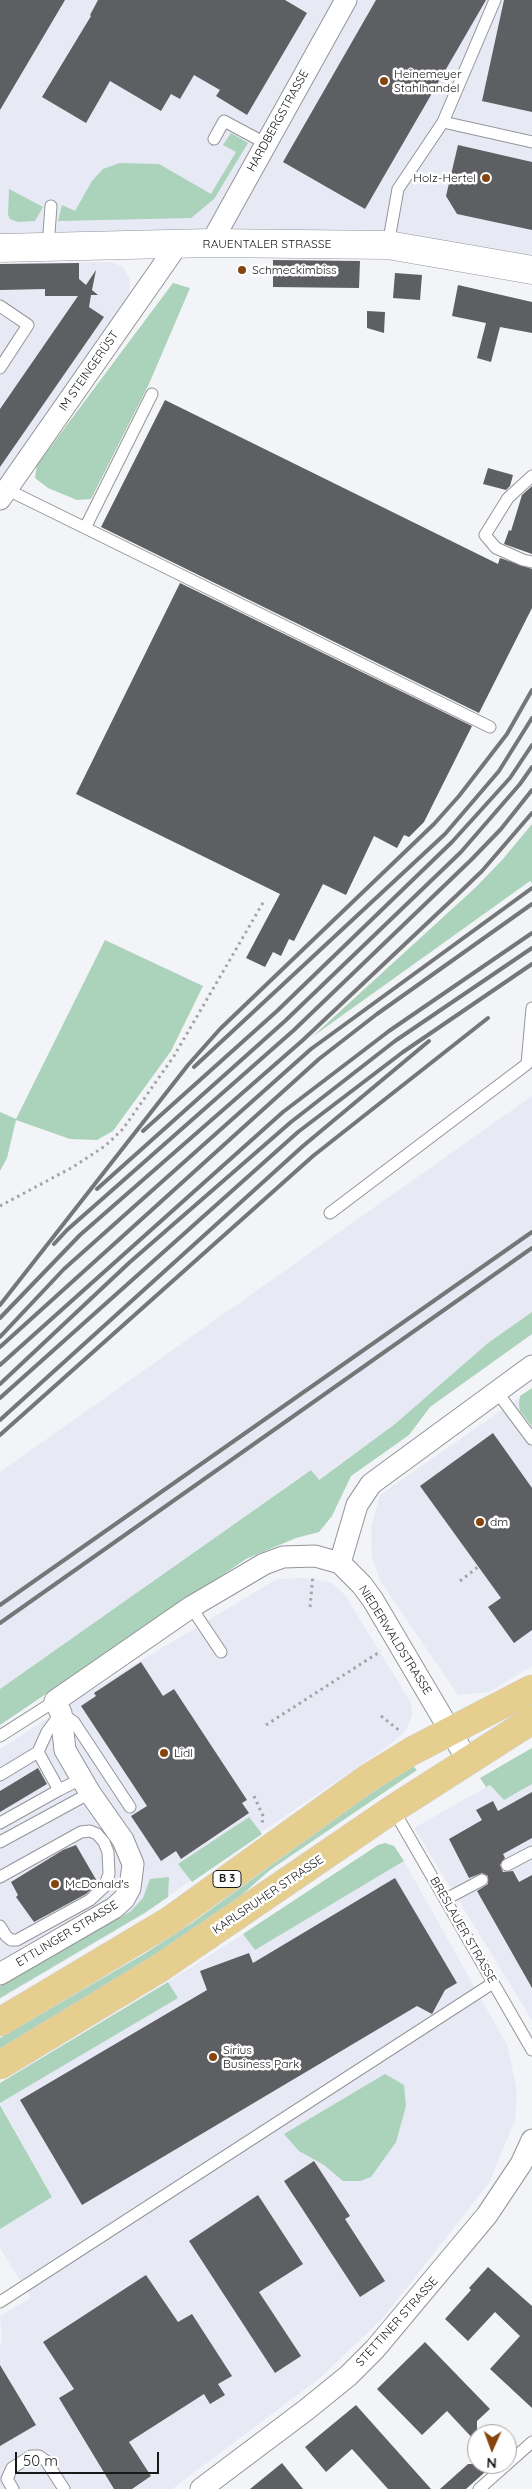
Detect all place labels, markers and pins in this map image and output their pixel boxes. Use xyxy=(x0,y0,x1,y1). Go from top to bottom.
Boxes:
place label: Heinemeyer Stahlhandel xyxy=(394,67,462,95)
marker: Heinemeyer Stahlhandel xyxy=(378,75,390,87)
place label: Holz-Hertel xyxy=(413,171,476,185)
marker: Holz-Hertel xyxy=(480,172,492,184)
place label: Schmeckimbiss xyxy=(252,263,337,277)
marker: Schmeckimbiss xyxy=(236,264,248,276)
place label: dm xyxy=(490,1515,508,1529)
marker: dm xyxy=(474,1516,486,1528)
place label: Lidl xyxy=(174,1746,193,1760)
marker: Lidl xyxy=(158,1747,170,1759)
place label: McDonald's xyxy=(65,1877,129,1891)
marker: McDonald's xyxy=(49,1878,61,1890)
place label: Sirius Business Park xyxy=(223,2043,299,2071)
marker: Sirius Business Park xyxy=(207,2051,219,2063)

